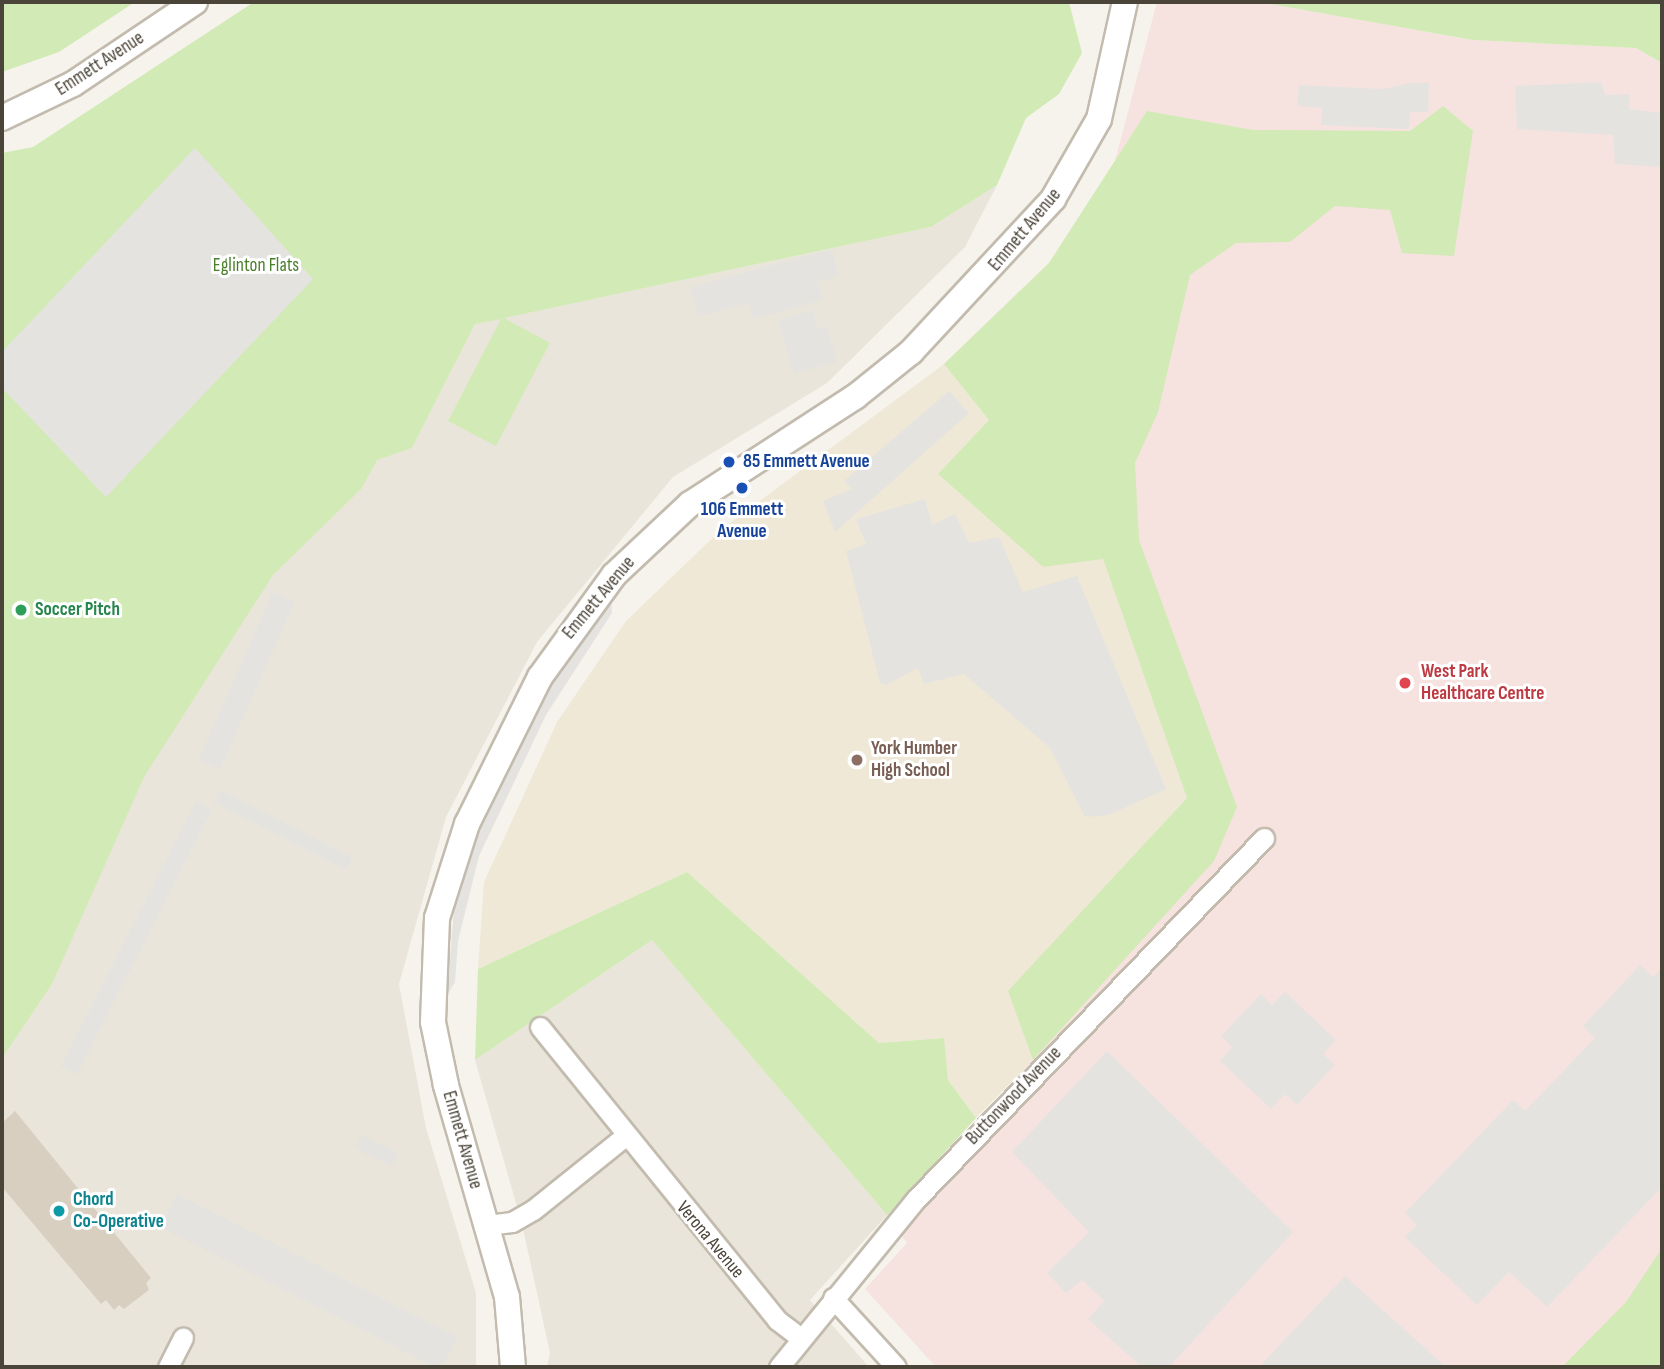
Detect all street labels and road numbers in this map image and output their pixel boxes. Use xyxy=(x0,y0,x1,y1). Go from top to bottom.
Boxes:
street label: Emmett Avenue xyxy=(52,27,148,101)
street label: Emmett Avenue xyxy=(984,184,1066,276)
street label: Emmett Avenue xyxy=(558,552,640,644)
street label: Buttonwood Avenue xyxy=(961,1042,1067,1150)
street label: Emmett Avenue xyxy=(437,1088,487,1192)
street label: Verona Avenue xyxy=(671,1197,749,1283)

